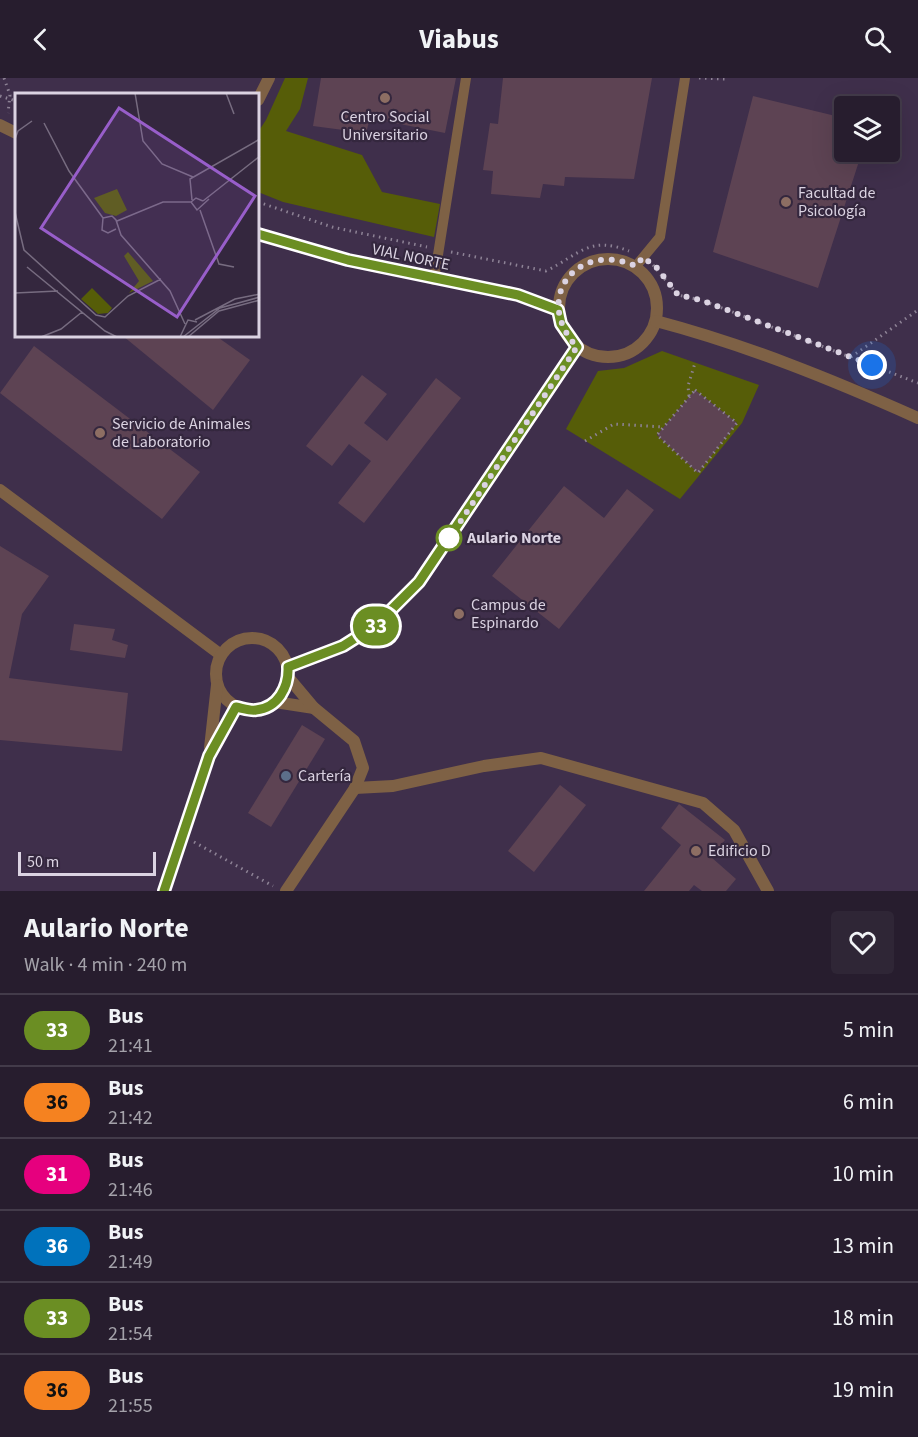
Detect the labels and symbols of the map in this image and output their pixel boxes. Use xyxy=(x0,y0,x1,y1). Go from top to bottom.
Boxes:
marker: Centro Social Universitario xyxy=(378,91,392,105)
inset map xyxy=(15,93,260,338)
place label: Centro Social Universitario xyxy=(340,106,430,146)
place label: Facultad de Psicología xyxy=(798,182,876,222)
marker: Facultad de Psicología xyxy=(779,195,793,209)
street label: VIAL NORTE xyxy=(370,238,452,276)
your location xyxy=(857,350,887,380)
place label: Servicio de Animales de Laboratorio xyxy=(112,413,251,453)
marker: Servicio de Animales de Laboratorio xyxy=(93,426,107,440)
marker: Aulario Norte xyxy=(436,525,462,551)
place label: Aulario Norte xyxy=(466,527,561,549)
place label: Campus de Espinardo xyxy=(471,594,546,634)
line badge: 33 xyxy=(349,606,403,646)
marker: Campus de Espinardo xyxy=(452,607,466,621)
place label: Cartería xyxy=(298,765,351,787)
marker: Cartería xyxy=(279,769,293,783)
place label: Edificio D xyxy=(708,840,771,862)
marker: Edificio D xyxy=(689,844,703,858)
scale bar xyxy=(18,849,156,876)

